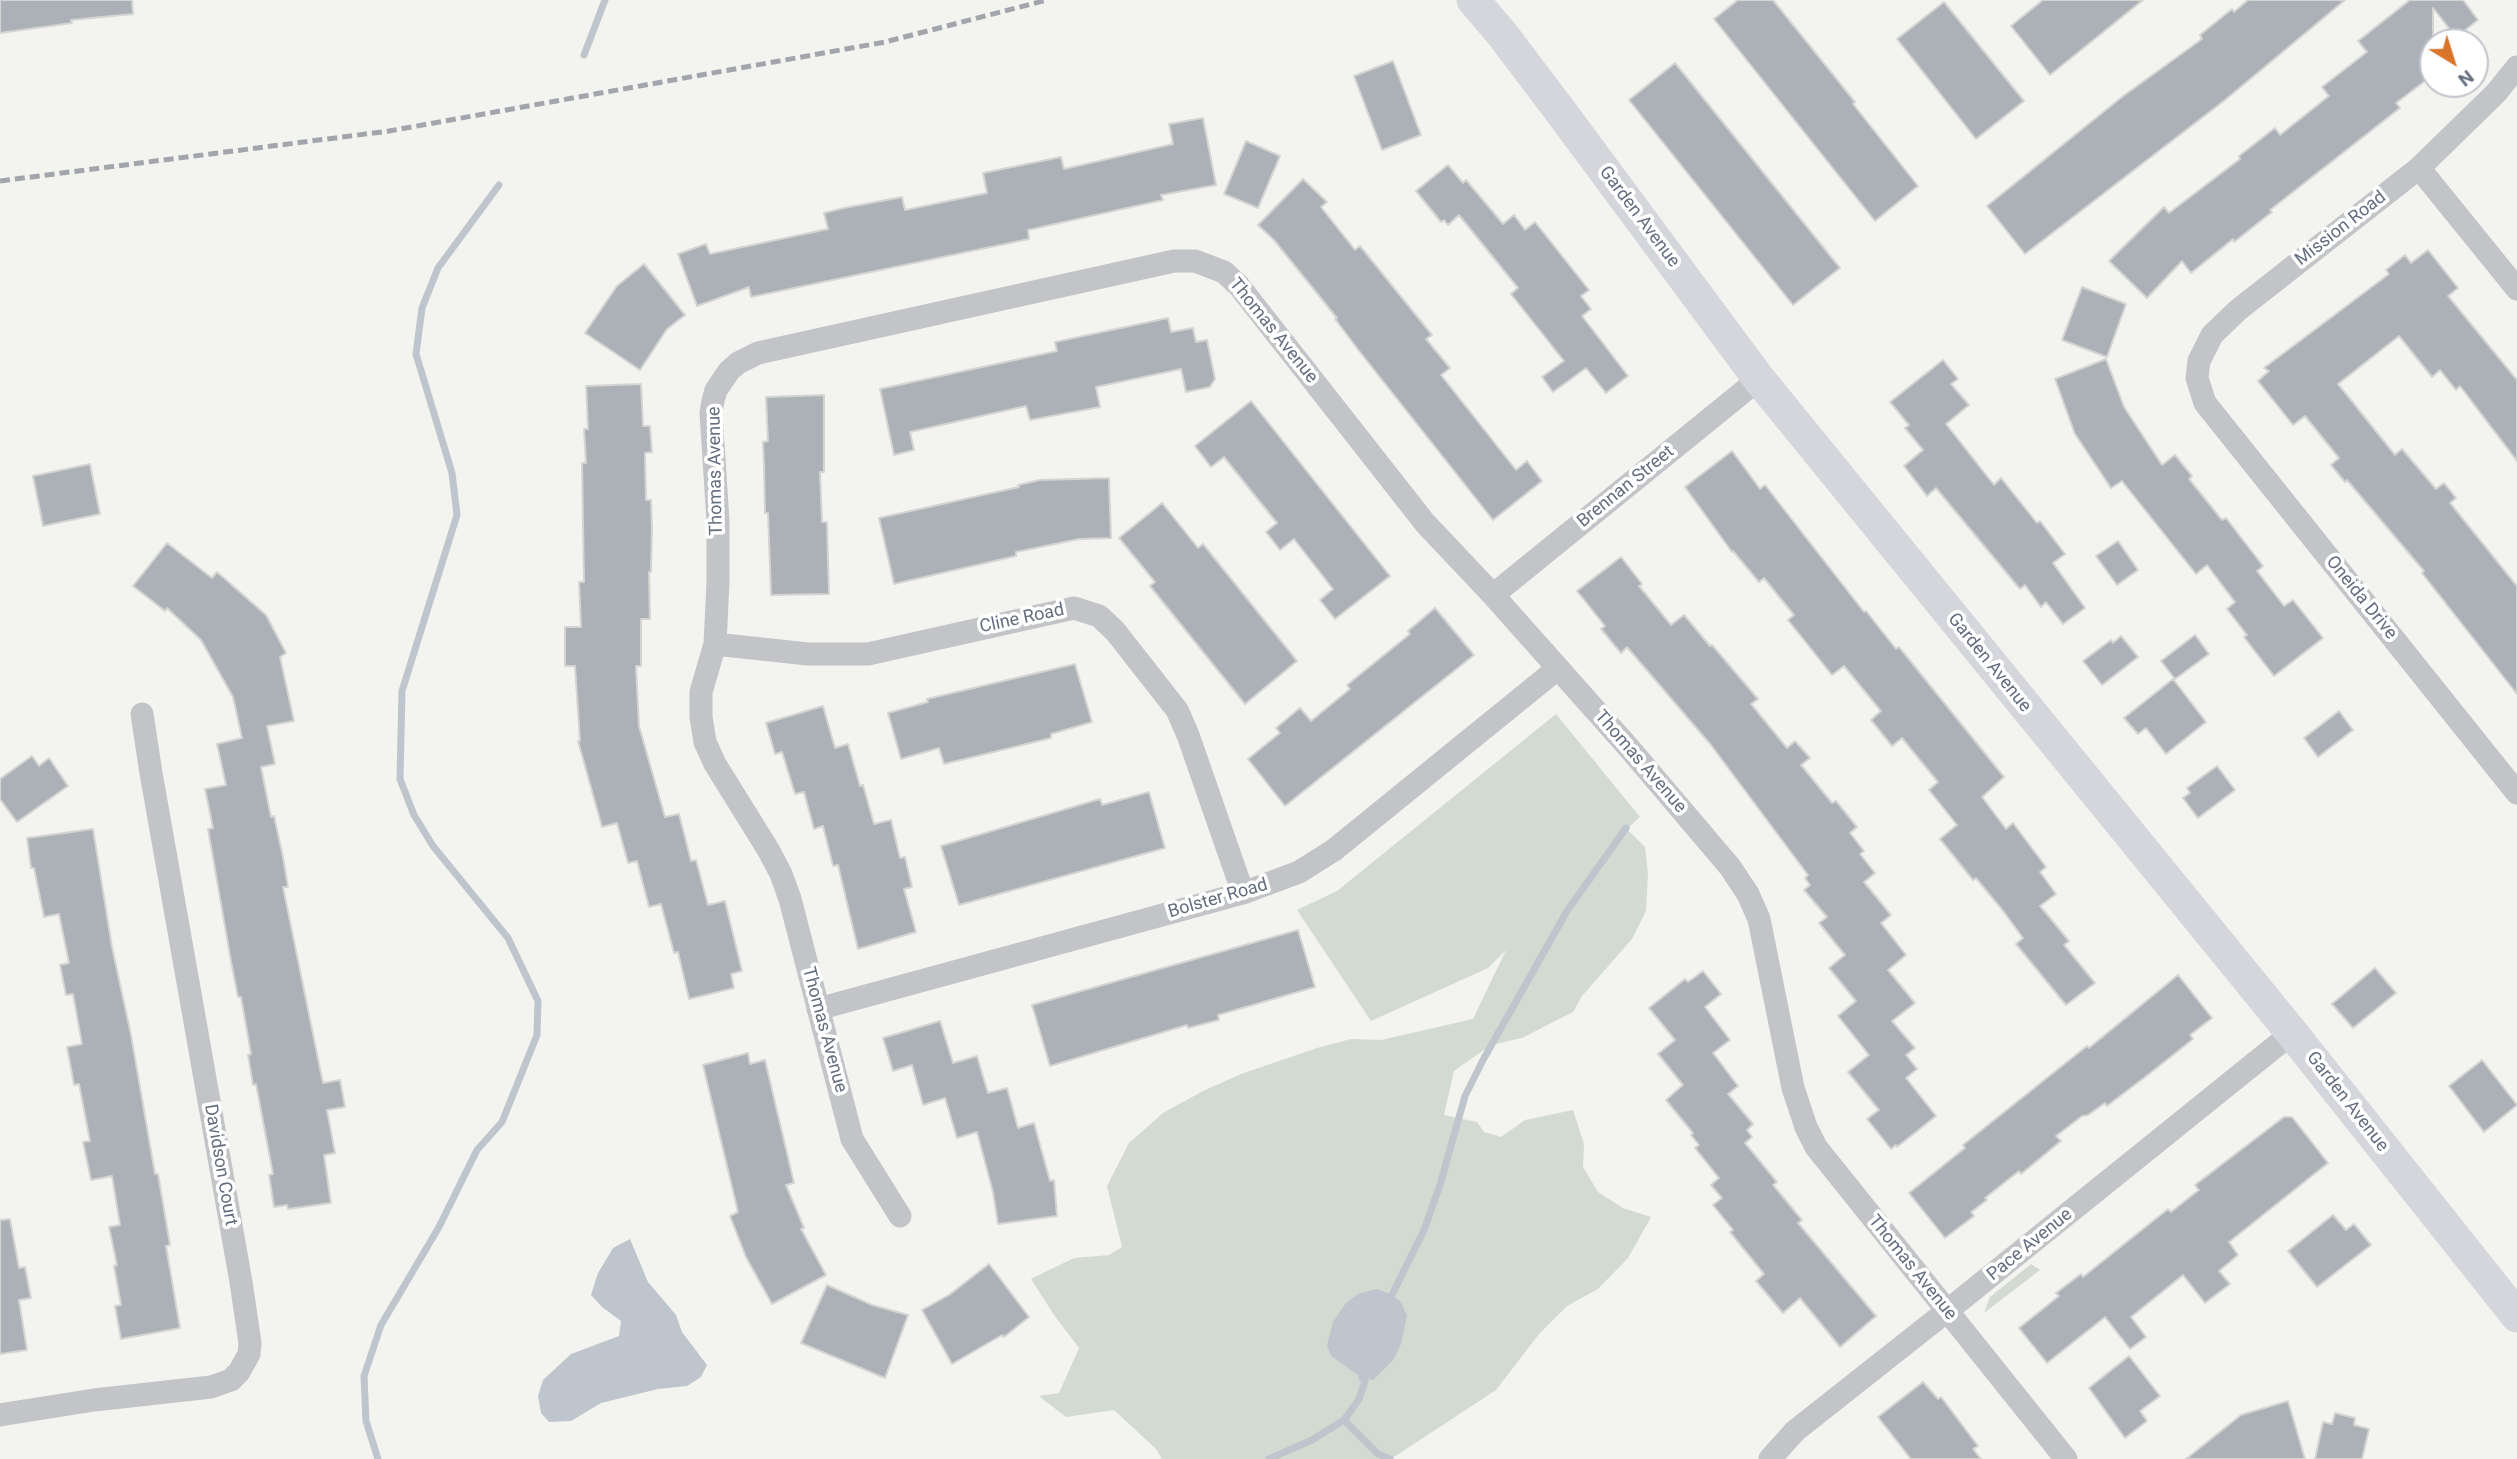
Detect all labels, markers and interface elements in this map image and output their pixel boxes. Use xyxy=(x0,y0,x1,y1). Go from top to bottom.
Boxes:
north arrow xyxy=(2419,28,2489,98)
text: N xyxy=(2454,65,2478,92)
street label: Garden Avenue xyxy=(1594,162,1684,272)
street label: Mission Road xyxy=(2291,187,2391,271)
street label: Thomas Avenue xyxy=(1224,274,1322,388)
street label: Thomas Avenue xyxy=(704,406,728,536)
street label: Brennan Street xyxy=(1573,441,1679,533)
street label: Oneida Drive xyxy=(2321,552,2401,644)
street label: Cline Road xyxy=(978,600,1066,638)
street label: Garden Avenue xyxy=(1943,609,2035,717)
street label: Thomas Avenue xyxy=(1589,706,1691,818)
street label: Bolster Road xyxy=(1166,874,1270,924)
street label: Thomas Avenue xyxy=(797,965,851,1095)
street label: Garden Avenue xyxy=(2301,1048,2393,1156)
street label: Davidson Court xyxy=(199,1103,241,1227)
street label: Pace Avenue xyxy=(1983,1204,2077,1286)
street label: Thomas Avenue xyxy=(1863,1211,1961,1325)

